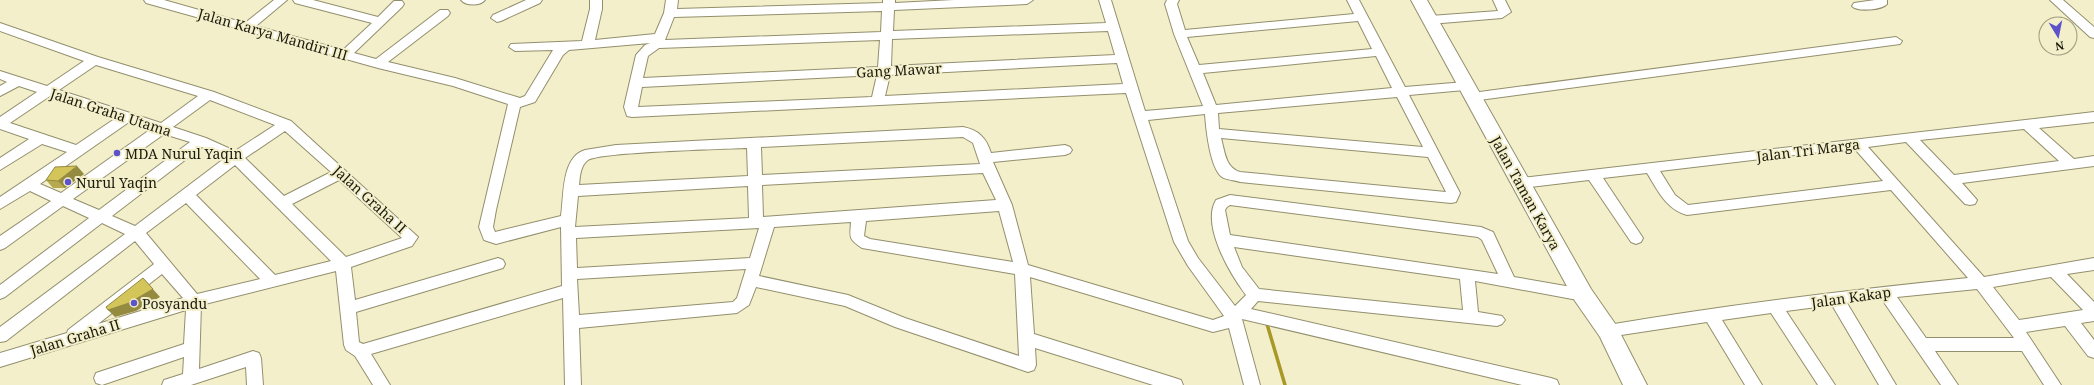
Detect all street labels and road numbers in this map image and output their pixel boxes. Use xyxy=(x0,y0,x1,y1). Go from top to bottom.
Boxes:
street label: Jalan Karya Mandiri III xyxy=(195,3,350,64)
street label: Gang Mawar xyxy=(856,58,943,82)
street label: Jalan Graha Utama xyxy=(47,83,174,141)
street label: Jalan Taman Karya xyxy=(1486,132,1565,254)
street label: Jalan Tri Marga xyxy=(1754,134,1861,166)
street label: Jalan Graha II xyxy=(328,160,411,237)
street label: Jalan Kakap xyxy=(1809,282,1892,312)
street label: Jalan Graha II xyxy=(27,314,122,360)

